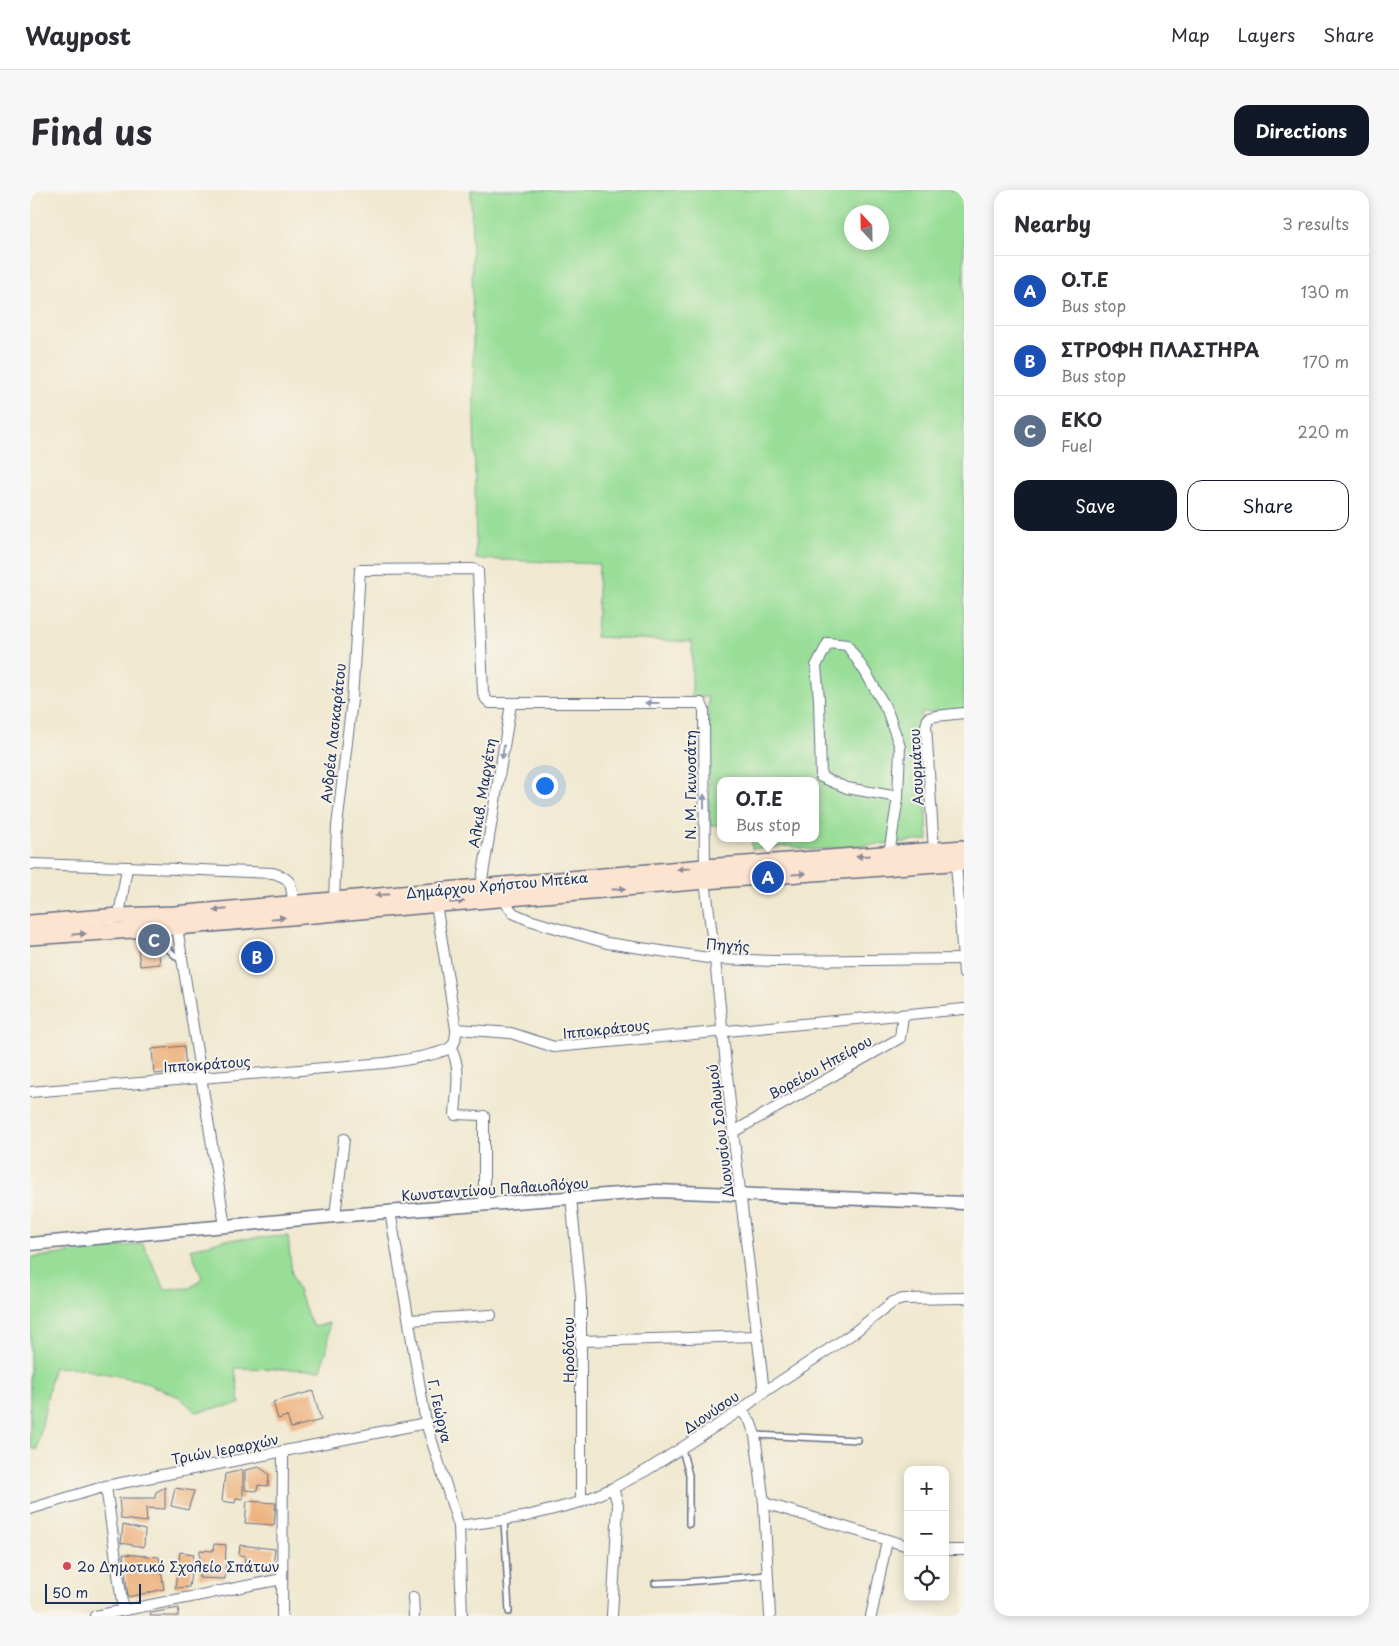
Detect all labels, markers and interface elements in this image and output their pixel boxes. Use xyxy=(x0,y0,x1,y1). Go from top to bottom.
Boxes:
text: Waypost xyxy=(25,17,131,53)
text: Map xyxy=(1171,21,1210,48)
text: Layers xyxy=(1238,21,1295,48)
text: Share xyxy=(1323,21,1374,48)
text: Find us xyxy=(30,104,152,157)
button: Directions xyxy=(1234,105,1369,156)
north arrow xyxy=(844,205,889,250)
text: Nearby xyxy=(1014,207,1091,239)
text: 3 results xyxy=(1282,211,1349,235)
text: Ο.Τ.Ε xyxy=(1061,265,1109,293)
text: A xyxy=(1024,279,1036,303)
text: 130 m xyxy=(1301,279,1349,303)
text: Bus stop xyxy=(1061,293,1126,317)
text: ΣΤΡΟΦΗ ΠΛΑΣΤΗΡΑ xyxy=(1061,335,1259,363)
text: B xyxy=(1025,349,1035,373)
text: 170 m xyxy=(1303,349,1349,373)
text: Bus stop xyxy=(1061,363,1126,387)
text: ΕΚΟ xyxy=(1061,405,1102,433)
text: C xyxy=(1024,419,1036,443)
text: 220 m xyxy=(1298,419,1349,443)
text: Fuel xyxy=(1061,433,1092,457)
button: Save xyxy=(1014,480,1177,531)
button: Share xyxy=(1187,480,1349,531)
street label: Ανδρέα Λασκαράτου xyxy=(315,662,351,804)
one-way arrow xyxy=(644,699,660,707)
street label: Ασυρμάτου xyxy=(903,728,929,806)
street label: Ν. Μ. Γκινοσάτη xyxy=(680,730,701,840)
street label: Αλκιβ. Μαργέτη xyxy=(463,737,501,849)
one-way arrow xyxy=(499,744,507,760)
your location xyxy=(532,773,558,799)
popup xyxy=(717,777,819,842)
text: Ο.Τ.Ε xyxy=(735,784,783,812)
one-way arrow xyxy=(700,793,708,809)
text: Bus stop xyxy=(735,812,801,836)
one-way arrow xyxy=(855,852,871,860)
pin: A xyxy=(752,858,784,896)
one-way arrow xyxy=(675,865,691,873)
street label: Δημάρχου Χρήστου Μπέκα xyxy=(405,867,589,903)
one-way arrow xyxy=(791,870,807,878)
one-way arrow xyxy=(612,884,628,892)
one-way arrow xyxy=(374,891,390,899)
one-way arrow xyxy=(450,898,466,906)
one-way arrow xyxy=(212,906,228,914)
one-way arrow xyxy=(270,914,286,922)
pin: C xyxy=(138,921,170,959)
one-way arrow xyxy=(71,930,87,938)
street label: Πηγής xyxy=(705,933,751,957)
pin: B xyxy=(241,938,273,976)
street label: Ιπποκράτους xyxy=(561,1014,651,1044)
street label: Βορείου Ηπείρου xyxy=(764,1030,876,1104)
street label: Ιπποκράτους xyxy=(163,1050,251,1078)
street label: Διονυσίου Σολωμού xyxy=(701,1063,739,1199)
street label: Κωνσταντίνου Παλαιολόγου xyxy=(401,1172,589,1206)
street label: Ηροδότου xyxy=(558,1317,579,1383)
street label: Γ. Γεώργα xyxy=(423,1377,457,1445)
street label: Διονύσου xyxy=(679,1386,743,1438)
street label: Τριών Ιεραρχών xyxy=(170,1428,280,1470)
map controls xyxy=(904,1466,949,1601)
button: + xyxy=(904,1466,949,1511)
button: − xyxy=(904,1511,949,1556)
place label: 2ο Δημοτικό Σχολείο Σπάτων xyxy=(77,1556,280,1577)
button: locate xyxy=(904,1556,949,1601)
marker: 2ο Δημοτικό Σχολείο Σπάτων xyxy=(61,1560,73,1572)
scale bar xyxy=(45,1581,141,1604)
text: 50 m xyxy=(52,1582,88,1603)

